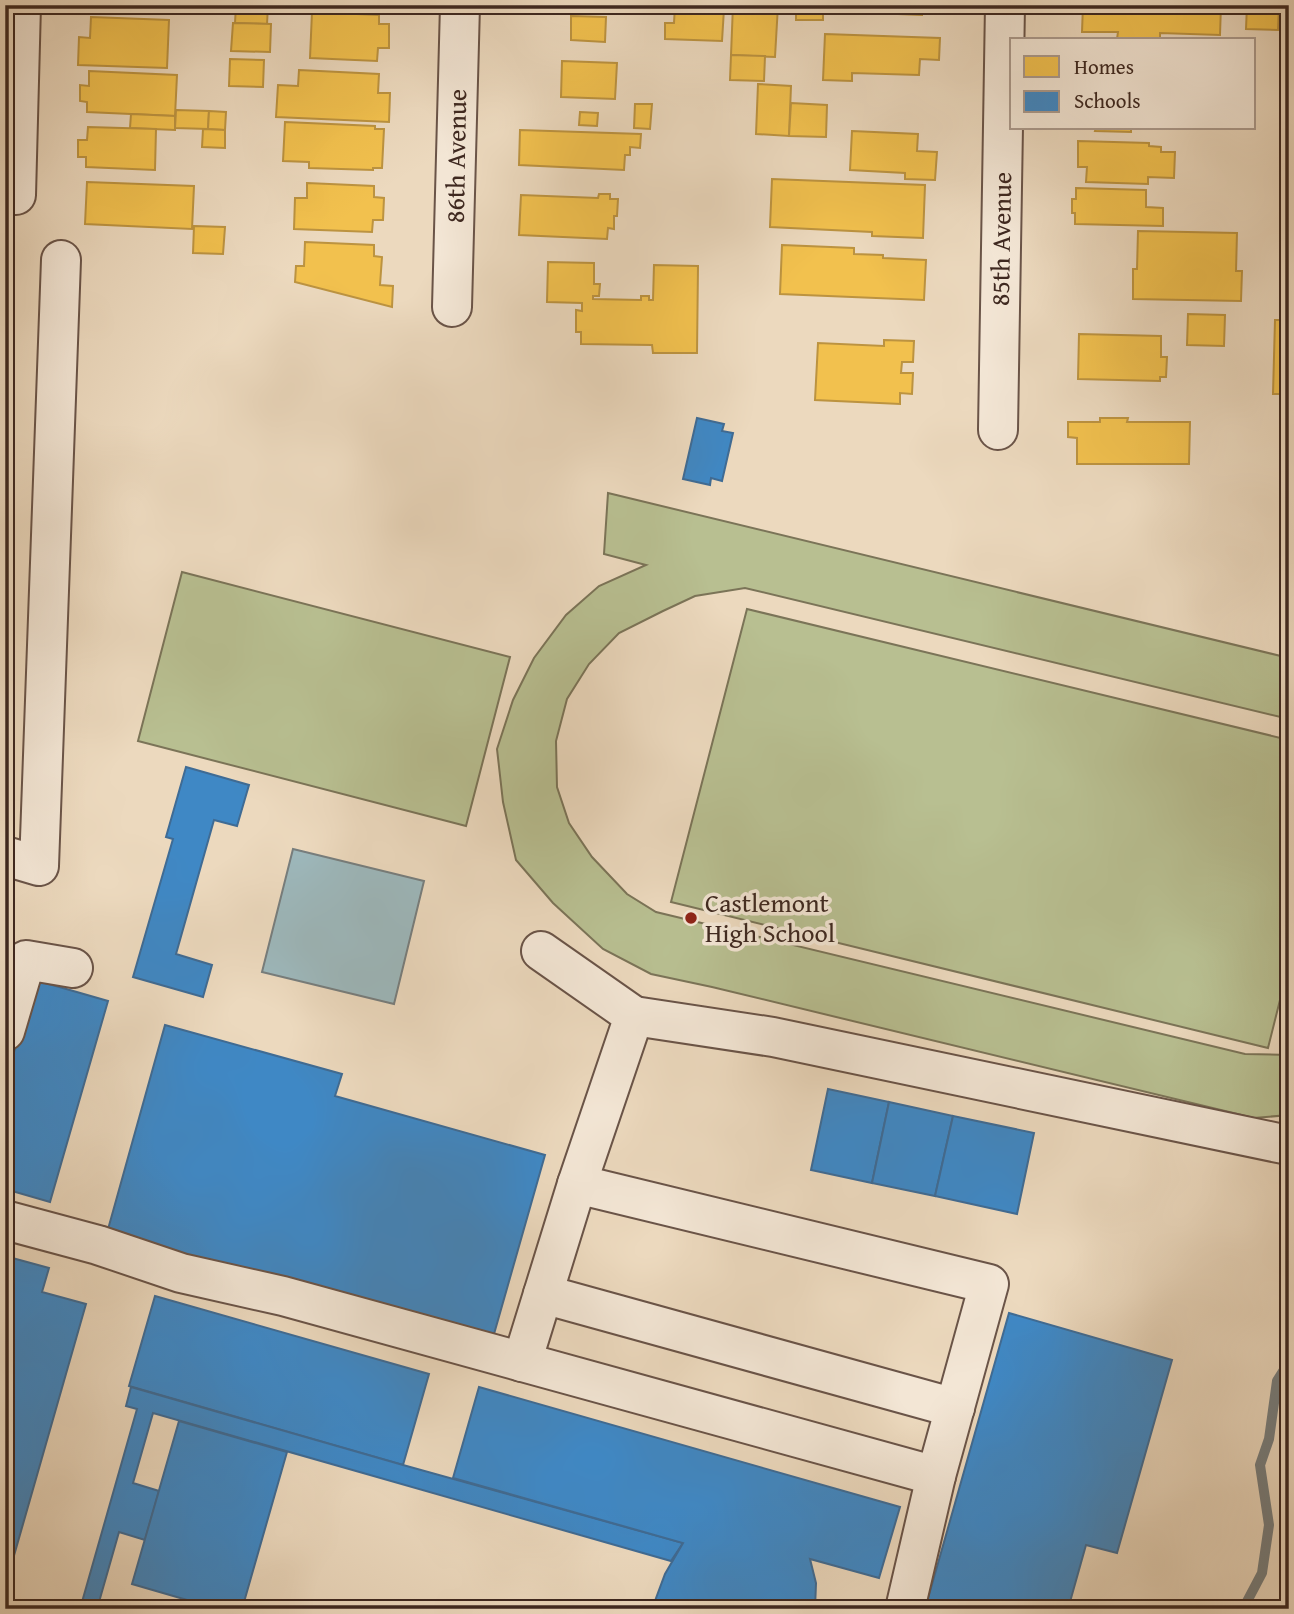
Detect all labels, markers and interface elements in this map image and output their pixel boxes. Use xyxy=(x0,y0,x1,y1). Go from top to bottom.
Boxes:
legend xyxy=(1010,38,1256,130)
text: Homes xyxy=(1074,51,1134,82)
text: Schools xyxy=(1074,85,1141,116)
street label: 86th Avenue xyxy=(435,88,476,224)
street label: 85th Avenue xyxy=(980,171,1021,307)
place label: Castlemont High School xyxy=(705,883,835,952)
marker: Castlemont High School xyxy=(683,910,699,926)

